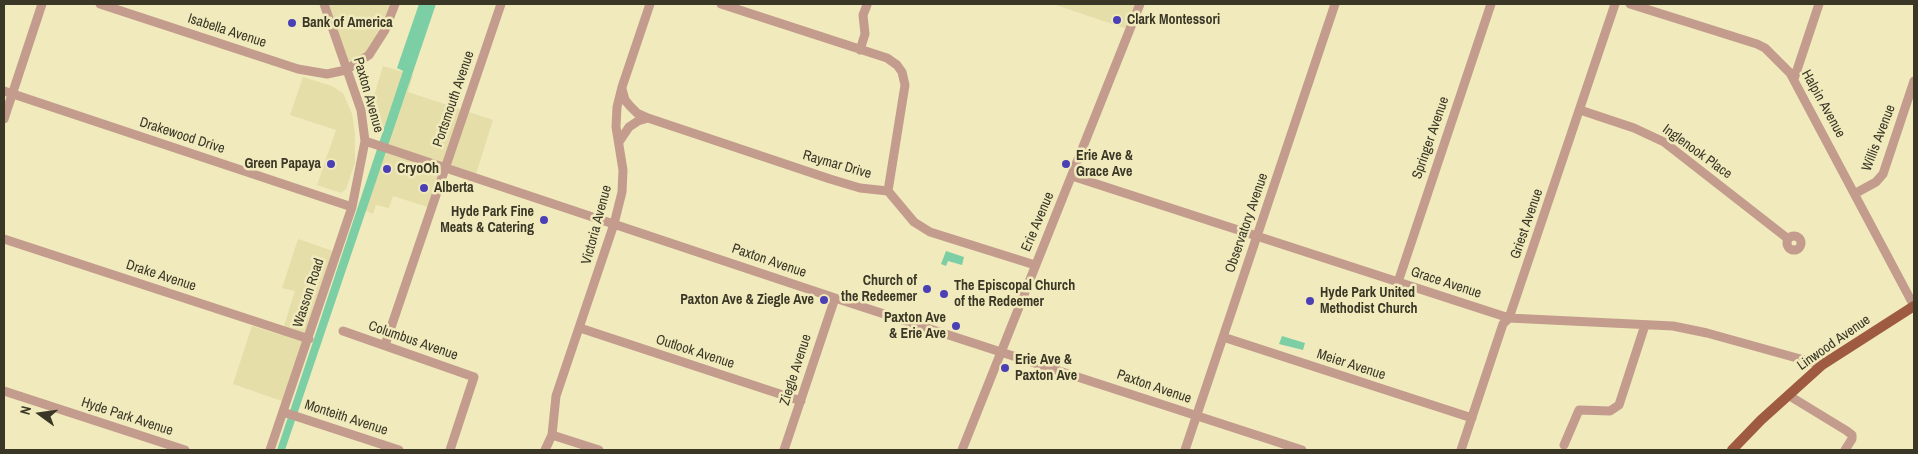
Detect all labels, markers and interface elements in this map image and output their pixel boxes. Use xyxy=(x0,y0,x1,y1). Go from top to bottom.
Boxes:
street label: Isabella Avenue xyxy=(186,10,268,52)
place label: Clark Montessori xyxy=(1127,12,1220,28)
marker: Clark Montessori xyxy=(1111,14,1123,26)
place label: Bank of America xyxy=(302,15,393,31)
marker: Bank of America xyxy=(286,17,298,29)
street label: Portsmouth Avenue xyxy=(430,49,478,149)
street label: Paxton Avenue xyxy=(349,55,387,135)
street label: Halpin Avenue xyxy=(1797,67,1849,141)
street label: Springer Avenue xyxy=(1409,95,1453,181)
street label: Willis Avenue xyxy=(1859,102,1899,174)
street label: Drakewood Drive xyxy=(137,114,227,158)
street label: Inglenook Place xyxy=(1659,121,1735,183)
street label: Raymar Drive xyxy=(801,147,873,183)
place label: Erie Ave & Grace Ave xyxy=(1076,148,1133,180)
place label: Green Papaya xyxy=(244,156,321,172)
marker: Green Papaya xyxy=(325,158,337,170)
marker: Erie Ave & Grace Ave xyxy=(1060,158,1072,170)
place label: CryoOh xyxy=(397,161,439,177)
marker: CryoOh xyxy=(381,163,393,175)
street label: Observatory Avenue xyxy=(1222,171,1272,275)
place label: Alberta xyxy=(434,180,474,196)
marker: Alberta xyxy=(418,182,430,194)
street label: Victoria Avenue xyxy=(578,184,616,266)
street label: Griest Avenue xyxy=(1507,187,1547,261)
street label: Erie Avenue xyxy=(1018,190,1058,254)
place label: Hyde Park Fine Meats & Catering xyxy=(440,204,534,236)
marker: Hyde Park Fine Meats & Catering xyxy=(538,214,550,226)
street label: Paxton Avenue xyxy=(730,240,808,282)
street label: Wasson Road xyxy=(290,256,328,330)
street label: Drake Avenue xyxy=(124,257,198,295)
street label: Grace Avenue xyxy=(1409,264,1483,302)
place label: Church of the Redeemer xyxy=(841,273,917,306)
place label: The Episcopal Church of the Redeemer xyxy=(954,278,1075,310)
marker: Church of the Redeemer xyxy=(921,283,933,295)
place label: Hyde Park United Methodist Church xyxy=(1320,285,1418,318)
marker: The Episcopal Church of the Redeemer xyxy=(938,288,950,300)
place label: Paxton Ave & Ziegle Ave xyxy=(680,292,814,308)
marker: Paxton Ave & Ziegle Ave xyxy=(818,294,830,306)
marker: Hyde Park United Methodist Church xyxy=(1304,295,1316,307)
place label: Paxton Ave & Erie Ave xyxy=(884,310,946,342)
street label: Linwood Avenue xyxy=(1794,312,1874,374)
street label: Columbus Avenue xyxy=(366,318,460,364)
marker: Paxton Ave & Erie Ave xyxy=(950,320,962,332)
street label: Outlook Avenue xyxy=(654,331,736,373)
street label: Ziegle Avenue xyxy=(777,332,815,408)
street label: Meier Avenue xyxy=(1315,346,1387,384)
place label: Erie Ave & Paxton Ave xyxy=(1015,352,1077,384)
marker: Erie Ave & Paxton Ave xyxy=(999,362,1011,374)
street label: Paxton Avenue xyxy=(1115,366,1193,408)
north arrow xyxy=(15,389,65,439)
street label: Hyde Park Avenue xyxy=(79,394,175,440)
street label: Monteith Avenue xyxy=(302,397,390,439)
text: N xyxy=(16,404,35,417)

